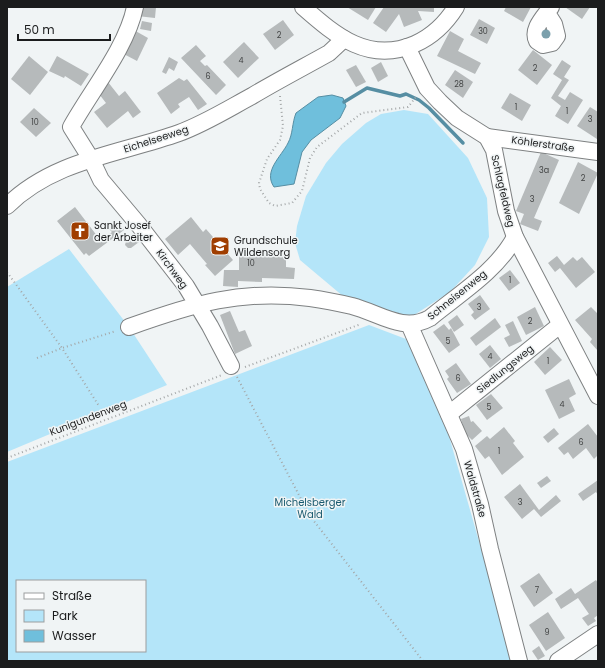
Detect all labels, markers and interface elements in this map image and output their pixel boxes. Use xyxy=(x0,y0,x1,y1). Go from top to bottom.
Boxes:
scale bar xyxy=(18,16,110,42)
text: 50 m xyxy=(24,21,55,38)
house number: 30 xyxy=(478,26,488,37)
house number: 2 xyxy=(277,30,282,41)
house number: 4 xyxy=(238,55,244,66)
house number: 2 xyxy=(533,63,538,74)
house number: 6 xyxy=(205,71,211,82)
house number: 28 xyxy=(454,79,464,90)
house number: 1 xyxy=(515,102,517,113)
house number: 1 xyxy=(566,106,568,117)
house number: 3 xyxy=(588,114,593,125)
house number: 10 xyxy=(31,117,39,128)
street label: Eichelseeweg xyxy=(122,121,190,157)
street label: Köhlerstraße xyxy=(510,132,576,156)
street label: Schlagfeldweg xyxy=(487,153,519,229)
house number: 3a xyxy=(539,165,549,176)
house number: 2 xyxy=(581,173,586,184)
house number: 3 xyxy=(530,194,535,205)
place label: Sankt Josef der Arbeiter xyxy=(94,218,153,245)
church icon: Sankt Josef der Arbeiter xyxy=(69,220,91,242)
place label: Grundschule Wildensorg xyxy=(234,233,298,260)
school or university icon: Grundschule Wildensorg xyxy=(209,235,231,257)
street label: Kirchweg xyxy=(152,246,192,292)
house number: 10 xyxy=(247,258,255,269)
street label: Schneisenweg xyxy=(424,266,490,324)
house number: 1 xyxy=(509,275,511,286)
house number: 3 xyxy=(477,302,482,313)
house number: 2 xyxy=(528,316,533,327)
house number: 5 xyxy=(445,336,451,347)
street label: Siedlungsweg xyxy=(473,341,537,397)
house number: 4 xyxy=(487,351,493,362)
house number: 1 xyxy=(547,356,549,367)
house number: 6 xyxy=(455,373,461,384)
street label: Kunigundenweg xyxy=(47,396,129,440)
house number: 4 xyxy=(559,399,565,410)
house number: 5 xyxy=(486,402,492,413)
house number: 6 xyxy=(578,437,584,448)
house number: 1 xyxy=(498,446,500,457)
street label: Waldstraße xyxy=(460,459,490,519)
park label: Michelsberger Wald xyxy=(275,495,346,522)
house number: 3 xyxy=(518,497,523,508)
legend xyxy=(16,580,146,652)
house number: 7 xyxy=(535,585,540,596)
text: Straße xyxy=(52,587,92,604)
text: Park xyxy=(52,607,79,624)
text: Wasser xyxy=(52,627,97,644)
house number: 9 xyxy=(544,627,550,638)

